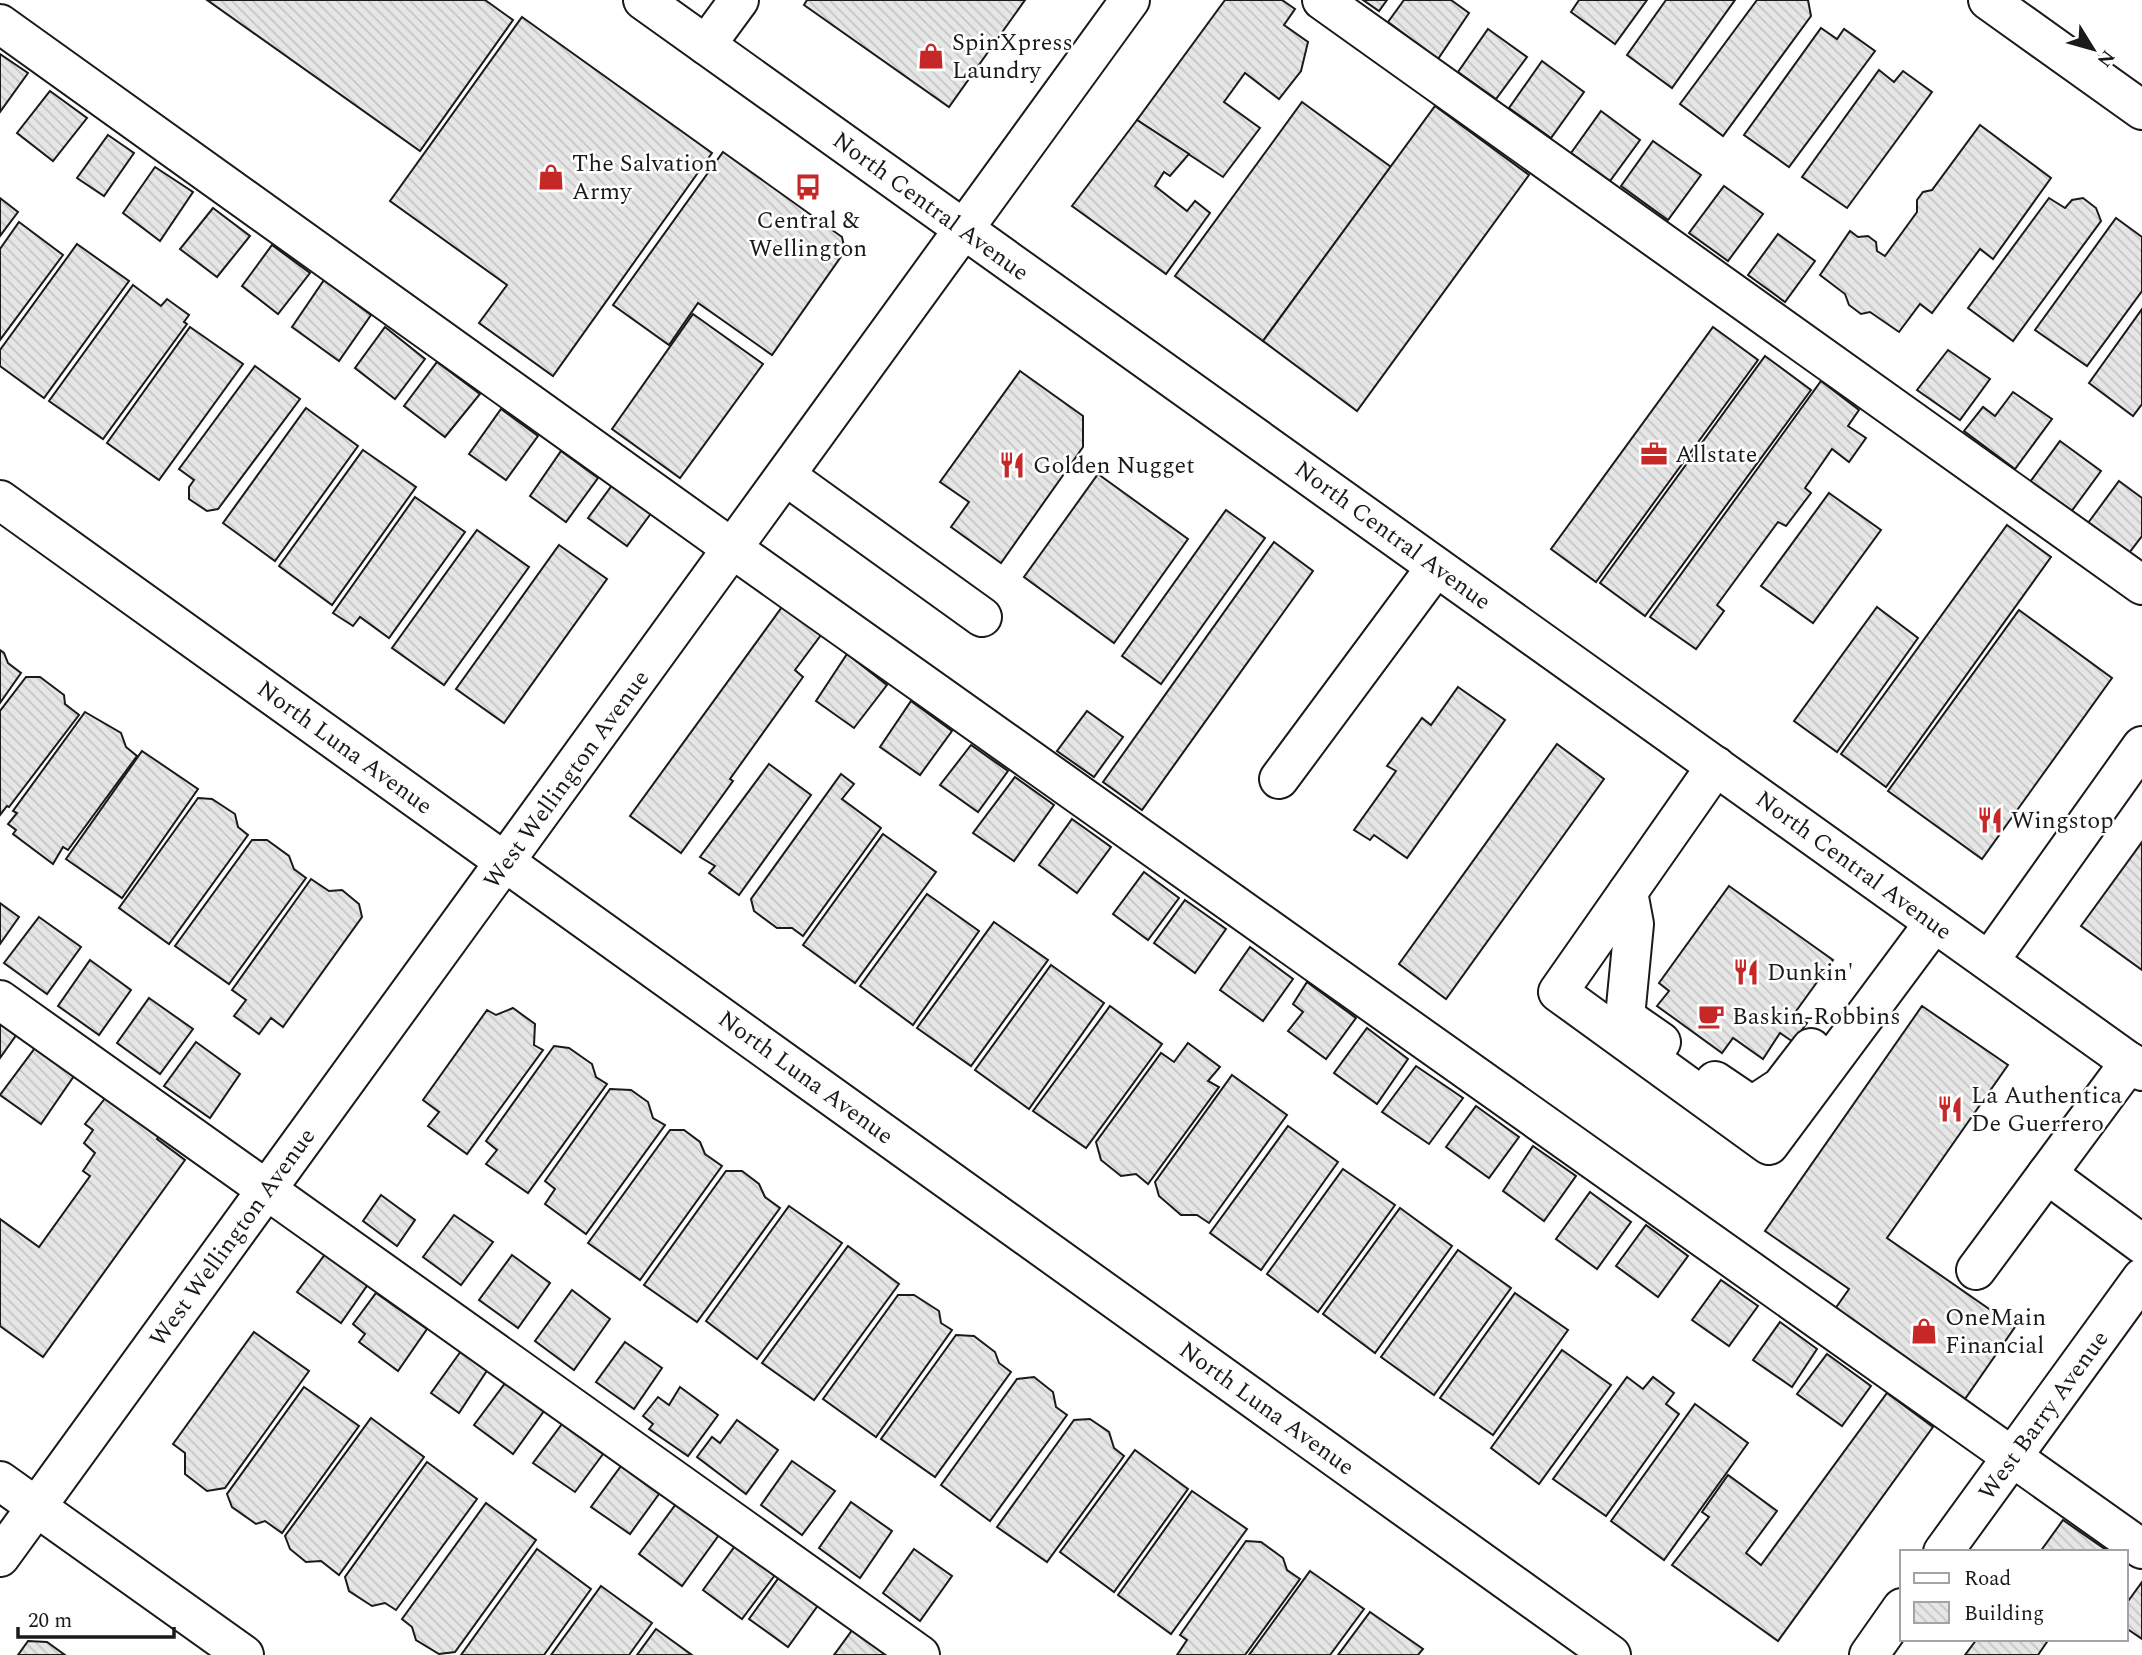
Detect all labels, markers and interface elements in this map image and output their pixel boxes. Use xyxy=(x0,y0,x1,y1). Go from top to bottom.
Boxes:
north arrow xyxy=(2058,14,2128,84)
place label: SpinXpress Laundry xyxy=(952,25,1073,89)
shop icon: SpinXpress Laundry xyxy=(916,41,946,71)
text: N xyxy=(2089,43,2122,73)
street label: North Central Avenue xyxy=(825,123,1036,291)
place label: The Salvation Army xyxy=(572,146,718,210)
shop icon: The Salvation Army xyxy=(536,162,566,192)
bus stop icon: Central & Wellington xyxy=(793,172,823,202)
place label: Central & Wellington xyxy=(749,203,867,267)
place label: Allstate xyxy=(1675,437,1757,473)
office icon: Allstate xyxy=(1639,439,1669,469)
place label: Golden Nugget xyxy=(1033,448,1195,484)
restaurant icon: Golden Nugget xyxy=(997,450,1027,480)
street label: North Central Avenue xyxy=(1287,452,1498,620)
street label: West Wellington Avenue xyxy=(475,663,659,897)
street label: North Luna Avenue xyxy=(249,672,440,824)
street label: North Central Avenue xyxy=(1748,782,1959,950)
place label: Wingstop xyxy=(2011,803,2114,839)
restaurant icon: Wingstop xyxy=(1975,805,2005,835)
place label: Dunkin' xyxy=(1767,955,1853,991)
restaurant icon: Dunkin' xyxy=(1731,957,1761,987)
place label: Baskin-Robbins xyxy=(1732,999,1901,1035)
cafe icon: Baskin-Robbins xyxy=(1696,1001,1726,1031)
street label: North Luna Avenue xyxy=(710,1002,901,1154)
place label: La Authentica De Guerrero xyxy=(1971,1078,2122,1142)
restaurant icon: La Authentica De Guerrero xyxy=(1935,1094,1965,1124)
street label: West Wellington Avenue xyxy=(141,1121,325,1355)
place label: OneMain Financial xyxy=(1945,1300,2046,1364)
shop icon: OneMain Financial xyxy=(1909,1316,1939,1346)
street label: West Barry Avenue xyxy=(1970,1323,2118,1508)
street label: North Luna Avenue xyxy=(1171,1333,1362,1485)
legend xyxy=(1900,1550,2128,1641)
text: Road xyxy=(1964,1563,2011,1595)
scale bar xyxy=(18,1596,173,1640)
text: Building xyxy=(1964,1598,2044,1630)
text: 20 m xyxy=(28,1605,72,1637)

